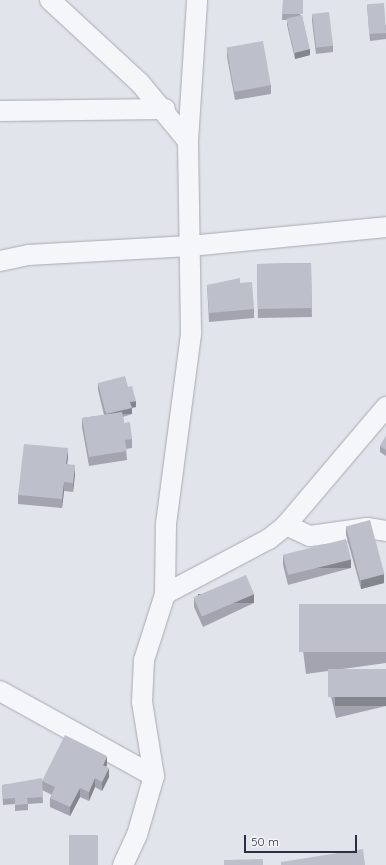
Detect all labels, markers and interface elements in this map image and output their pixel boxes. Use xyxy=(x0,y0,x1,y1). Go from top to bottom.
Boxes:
scale bar xyxy=(246,827,359,853)
text: 50 m xyxy=(251,834,279,849)

